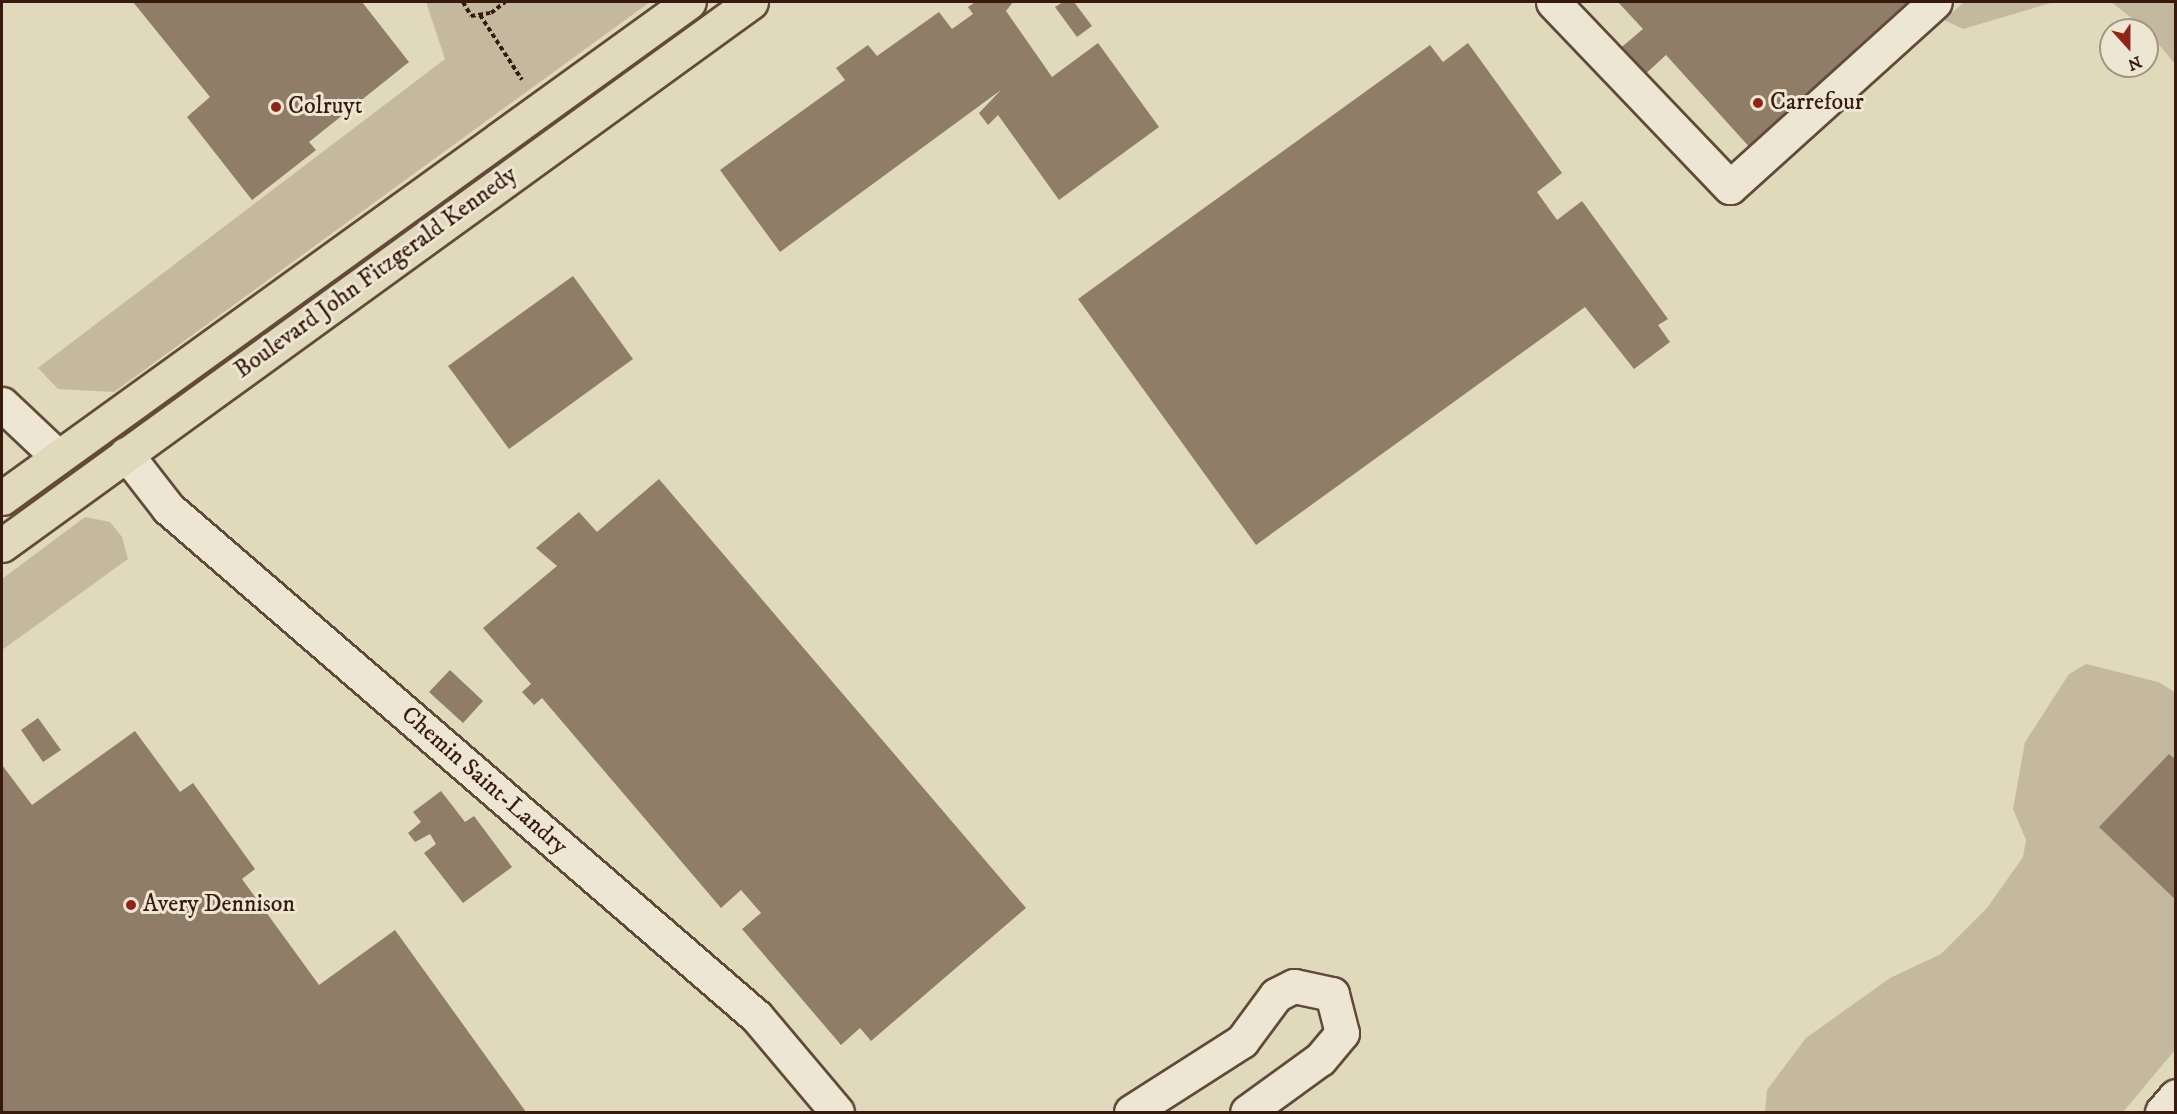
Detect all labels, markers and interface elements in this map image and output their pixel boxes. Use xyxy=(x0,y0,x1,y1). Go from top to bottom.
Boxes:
north arrow xyxy=(2099,18,2159,78)
text: N xyxy=(2125,51,2144,75)
place label: Carrefour xyxy=(1770,89,1864,117)
place label: Colruyt xyxy=(288,93,362,121)
marker: Carrefour xyxy=(1751,96,1765,110)
marker: Colruyt xyxy=(269,100,283,114)
street label: Boulevard John Fitzgerald Kennedy xyxy=(229,161,523,385)
street label: Chemin Saint-Landry xyxy=(395,701,573,861)
place label: Avery Dennison xyxy=(143,891,295,919)
marker: Avery Dennison xyxy=(124,898,138,912)

